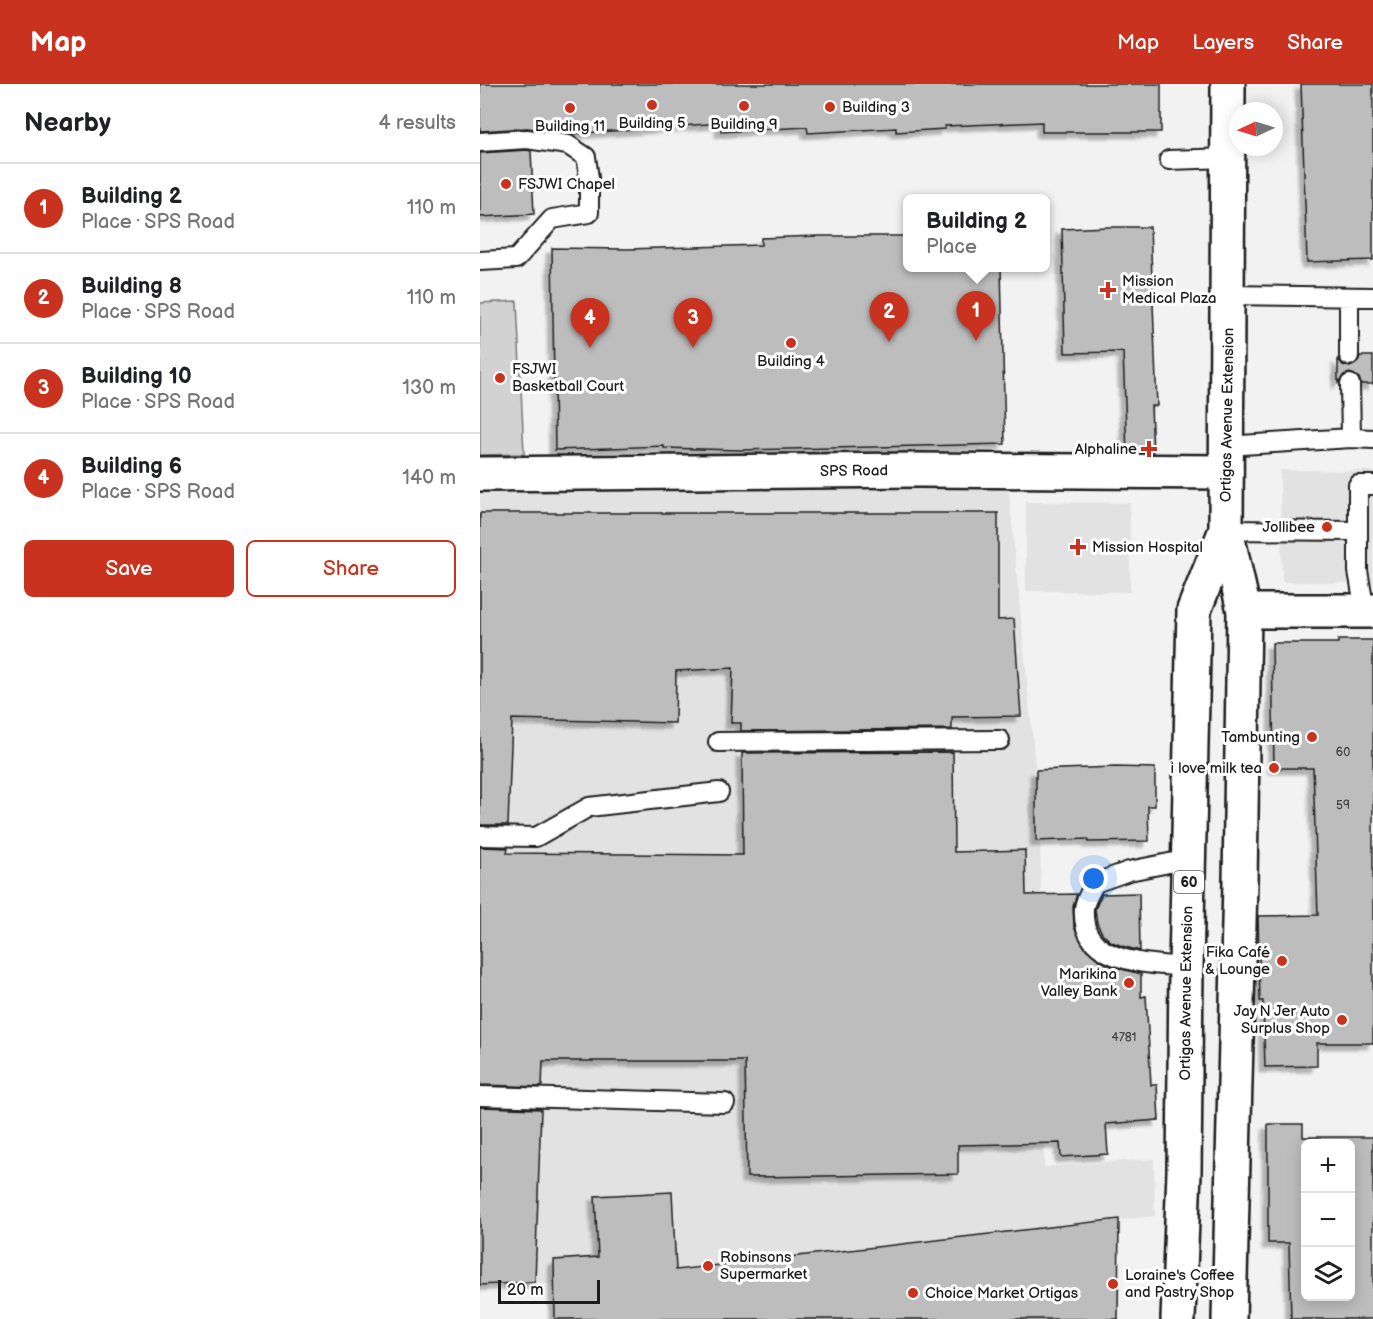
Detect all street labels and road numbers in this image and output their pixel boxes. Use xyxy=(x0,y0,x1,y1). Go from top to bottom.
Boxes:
street label: Ortigas Avenue Extension xyxy=(1216,328,1239,502)
street label: SPS Road xyxy=(820,461,888,481)
road number: 60 xyxy=(1174,871,1204,893)
street label: Ortigas Avenue Extension xyxy=(1176,906,1197,1081)

